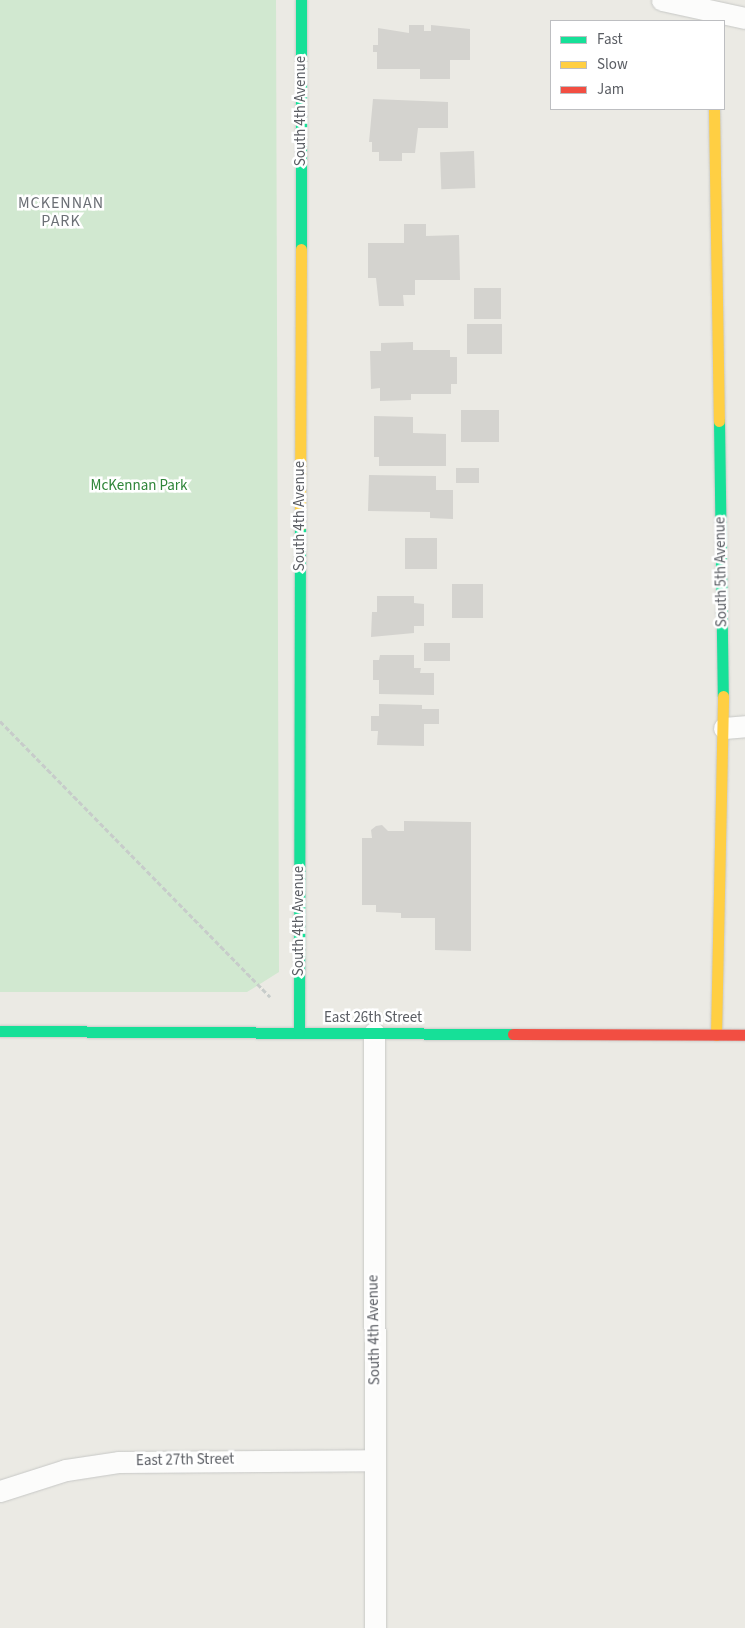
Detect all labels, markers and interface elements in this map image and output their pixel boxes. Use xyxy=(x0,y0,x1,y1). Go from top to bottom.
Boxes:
legend xyxy=(550,20,725,110)
text: Fast xyxy=(597,29,623,50)
text: Slow xyxy=(597,54,628,75)
street label: South 4th Avenue xyxy=(292,56,310,166)
text: Jam xyxy=(597,79,624,100)
district label: MCKENNAN PARK xyxy=(17,193,105,231)
street label: South 4th Avenue xyxy=(291,461,309,571)
park label: McKennan Park xyxy=(91,477,187,495)
street label: South 5th Avenue xyxy=(711,517,731,627)
street label: South 4th Avenue xyxy=(290,866,308,976)
street label: East 26th Street xyxy=(324,1009,422,1027)
street label: South 4th Avenue xyxy=(364,1275,384,1385)
street label: East 27th Street xyxy=(136,1450,234,1470)

